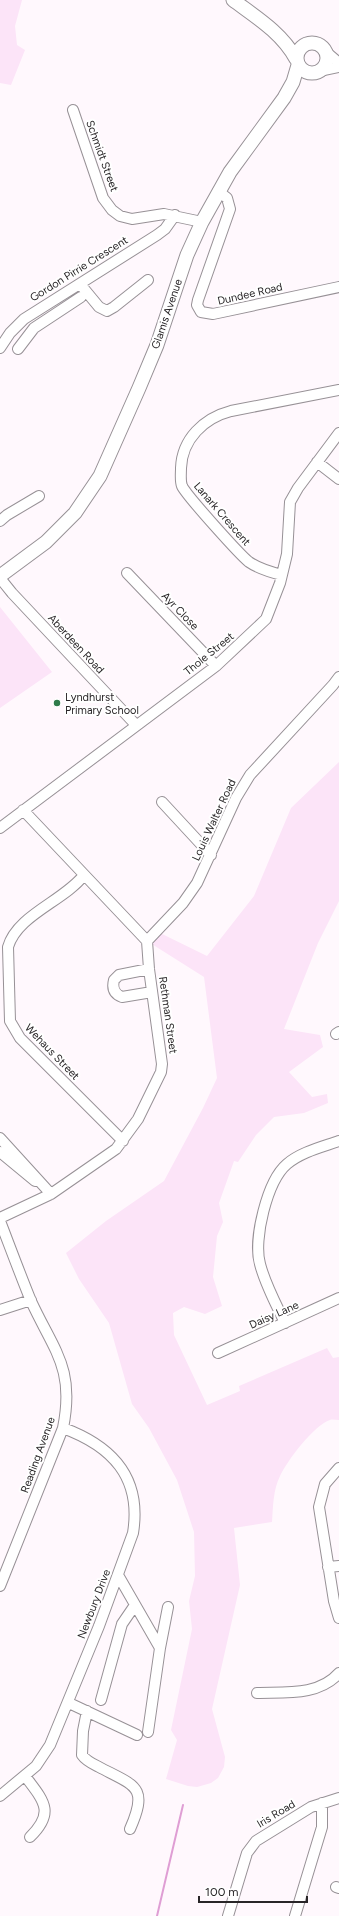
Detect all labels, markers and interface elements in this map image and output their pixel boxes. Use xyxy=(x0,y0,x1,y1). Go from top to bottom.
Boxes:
street label: Schmidt Street xyxy=(83,119,121,193)
street label: Gordon Pirrie Crescent xyxy=(28,234,130,304)
street label: Glamis Avenue xyxy=(149,277,185,351)
street label: Dundee Road xyxy=(216,280,284,308)
street label: Lanark Crescent xyxy=(191,480,253,548)
street label: Ayr Close xyxy=(159,589,201,633)
street label: Aberdeen Road xyxy=(45,612,107,676)
street label: Thole Street xyxy=(181,630,237,678)
place label: Lyndhurst Primary School xyxy=(65,691,139,717)
marker: Lyndhurst Primary School xyxy=(52,698,62,708)
street label: Louis Walter Road xyxy=(189,777,239,863)
street label: Rethman Street xyxy=(156,976,180,1054)
street label: Wehaus Street xyxy=(22,1021,82,1083)
street label: Daisy Lane xyxy=(247,1298,301,1332)
street label: Reading Avenue xyxy=(18,1415,58,1495)
street label: Newbury Drive xyxy=(75,1567,113,1641)
street label: Iris Road xyxy=(254,1798,298,1830)
scale bar xyxy=(199,1878,307,1904)
text: 100 m xyxy=(205,1885,239,1899)

